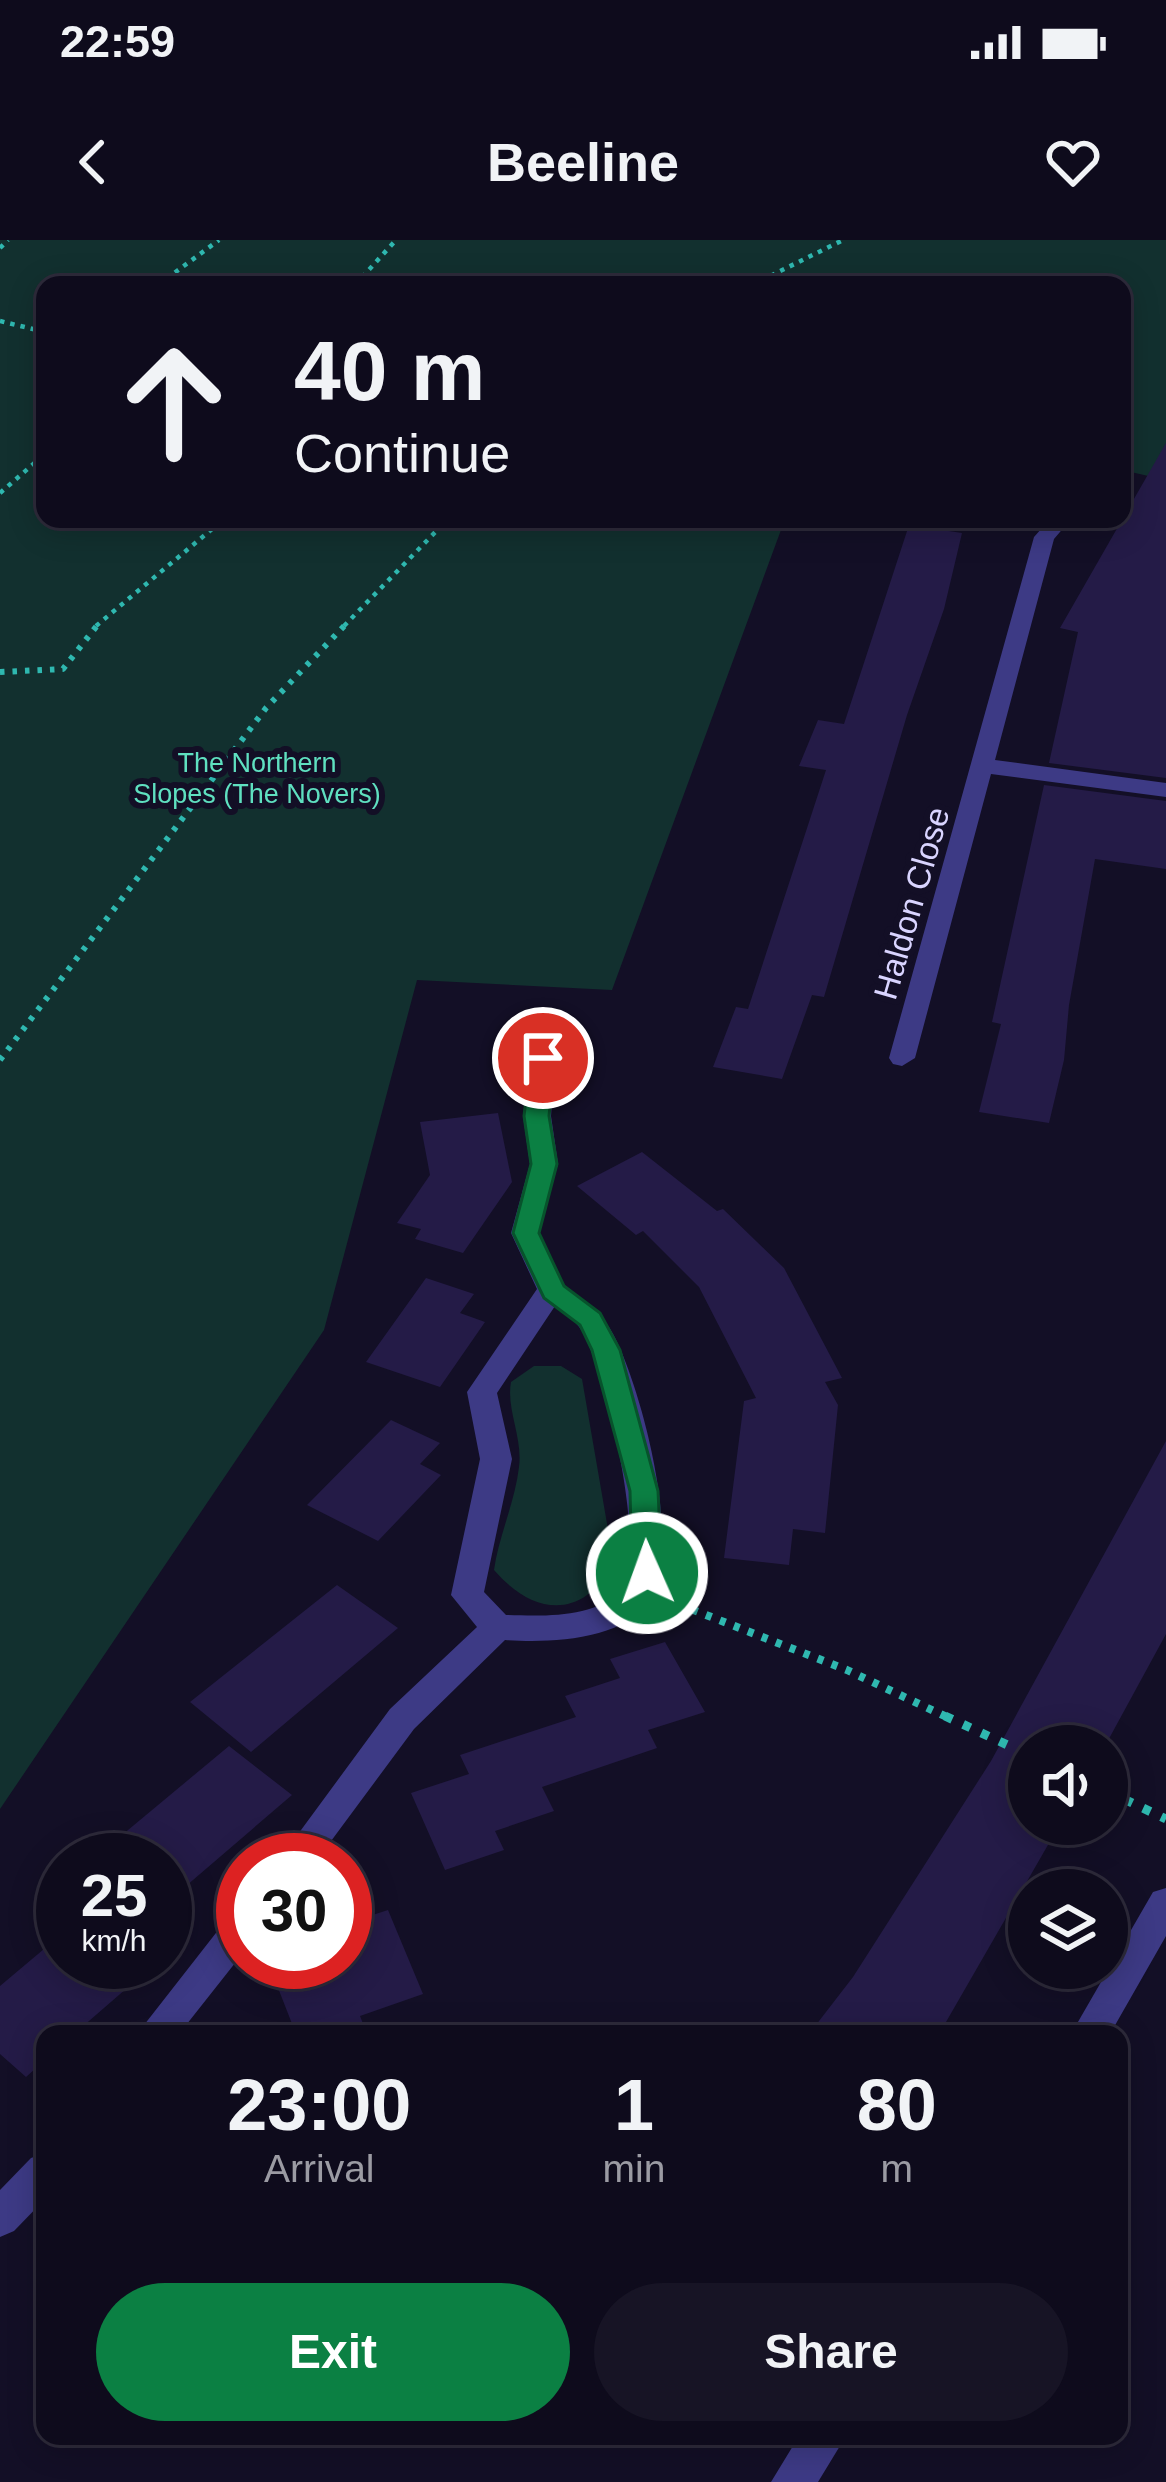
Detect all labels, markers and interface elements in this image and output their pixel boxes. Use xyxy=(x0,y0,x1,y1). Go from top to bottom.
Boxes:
text: 22:59 xyxy=(60,16,175,67)
icon: back xyxy=(60,129,126,195)
icon: heart xyxy=(1040,129,1106,195)
text: Beeline xyxy=(487,132,679,192)
icon: ahead xyxy=(96,324,252,480)
text: 40 m xyxy=(294,324,485,418)
text: Continue xyxy=(294,423,510,483)
park label: The Northern Slopes (The Novers) xyxy=(133,748,381,809)
street label: Haldon Close xyxy=(866,803,957,1003)
pin xyxy=(492,1007,594,1109)
icon: arrive xyxy=(510,1025,576,1091)
position arrow xyxy=(584,1510,710,1636)
map controls xyxy=(1008,1725,1128,1989)
button: sound xyxy=(1008,1725,1128,1845)
speed limit sign: 30 xyxy=(216,1833,372,1989)
text: 25 xyxy=(81,1862,147,1929)
button: layers xyxy=(1008,1869,1128,1989)
text: km/h xyxy=(81,1924,147,1957)
text: 23:00 xyxy=(227,2065,411,2145)
text: 1 xyxy=(614,2065,654,2145)
text: 80 xyxy=(857,2065,937,2145)
text: Arrival xyxy=(264,2147,375,2190)
text: min xyxy=(603,2147,665,2190)
text: m xyxy=(880,2147,913,2190)
button: Exit xyxy=(96,2283,570,2421)
button: Share xyxy=(594,2283,1068,2421)

